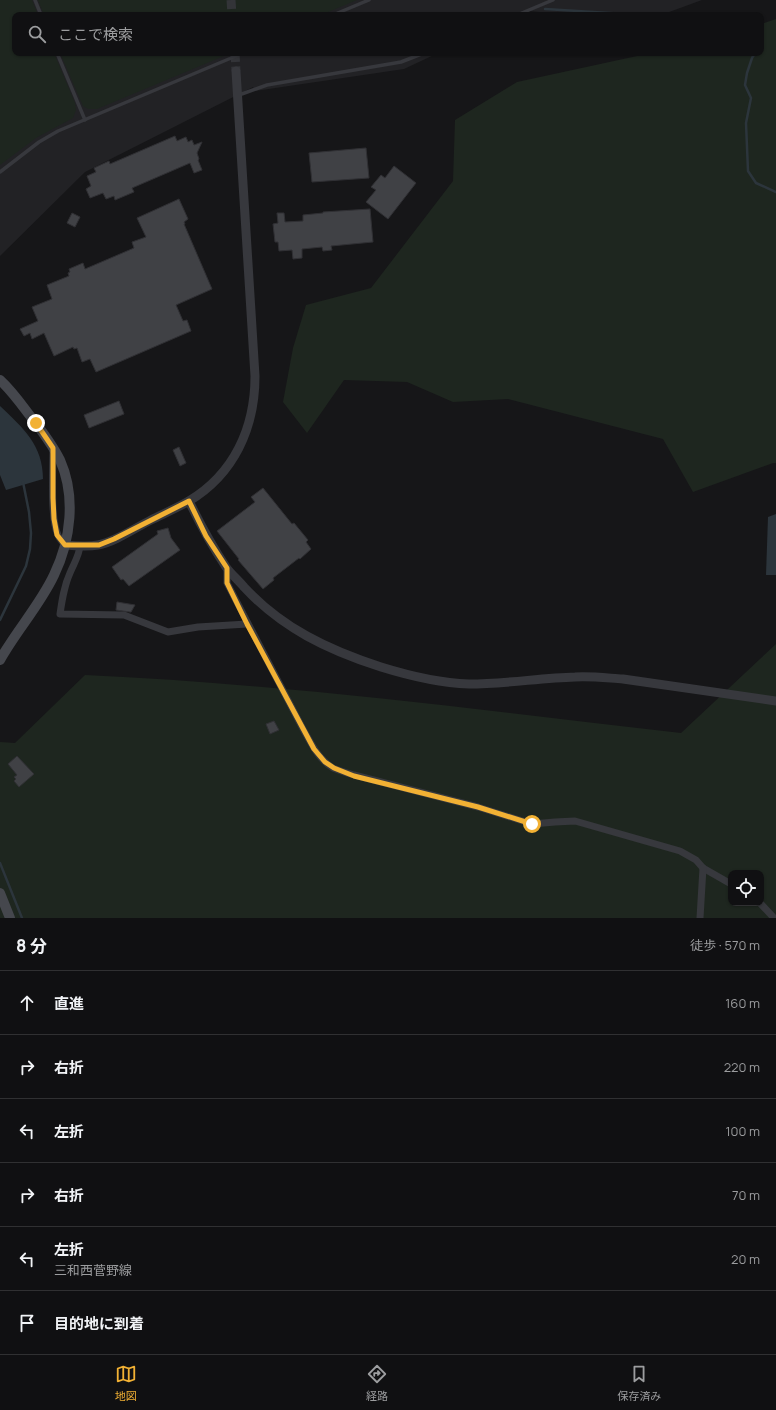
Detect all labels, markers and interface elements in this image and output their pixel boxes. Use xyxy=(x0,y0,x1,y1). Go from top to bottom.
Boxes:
search box xyxy=(12,12,764,56)
icon: search xyxy=(26,23,48,45)
text: ここで検索 xyxy=(58,24,133,45)
route end xyxy=(27,414,45,432)
route start xyxy=(523,815,541,833)
map controls xyxy=(728,870,764,906)
button: locate xyxy=(728,870,764,906)
text: 8 分 xyxy=(16,934,47,957)
text: 徒歩 · 570 m xyxy=(690,936,760,954)
icon: ahead xyxy=(16,992,38,1014)
text: 直進 xyxy=(54,993,84,1014)
text: 160 m xyxy=(725,994,760,1012)
icon: right xyxy=(16,1056,38,1078)
text: 右折 xyxy=(54,1057,84,1078)
text: 220 m xyxy=(724,1058,760,1076)
icon: left xyxy=(16,1120,38,1142)
text: 左折 xyxy=(54,1121,84,1142)
text: 100 m xyxy=(725,1122,760,1140)
icon: right xyxy=(16,1184,38,1206)
text: 右折 xyxy=(54,1185,84,1206)
text: 70 m xyxy=(732,1186,760,1204)
text: 左折 xyxy=(54,1239,84,1260)
icon: left xyxy=(16,1248,38,1270)
text: 20 m xyxy=(731,1250,760,1268)
text: 三和西菅野線 xyxy=(54,1261,132,1279)
icon: arrive xyxy=(16,1312,38,1334)
text: 目的地に到着 xyxy=(54,1313,144,1334)
tab: 地図 xyxy=(115,1363,137,1403)
tab: 経路 xyxy=(366,1363,388,1403)
tab: 保存済み xyxy=(617,1363,661,1403)

